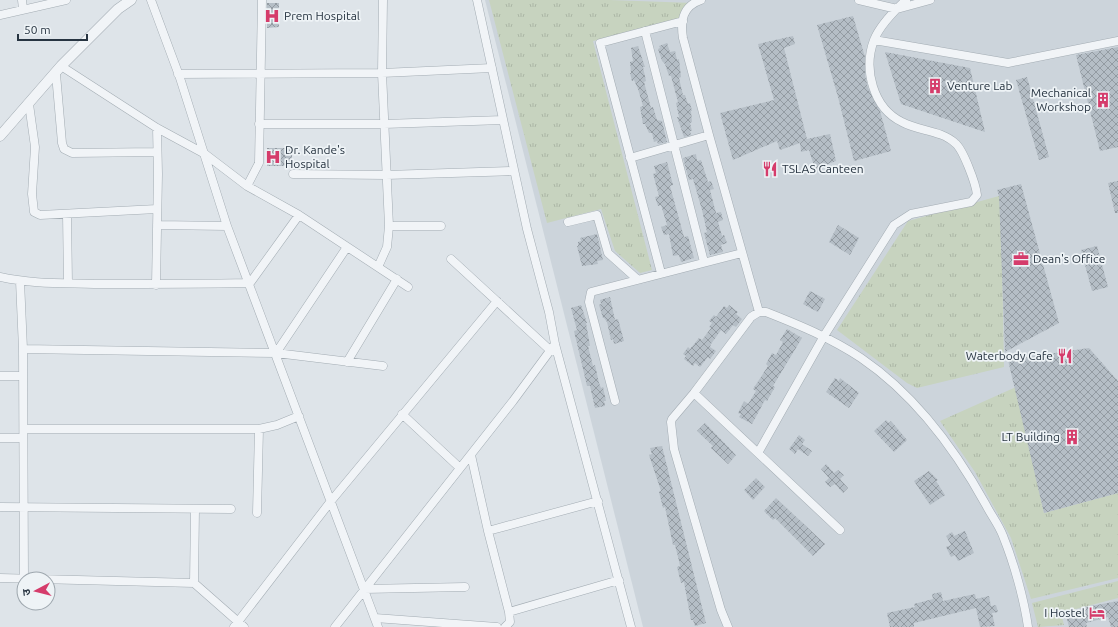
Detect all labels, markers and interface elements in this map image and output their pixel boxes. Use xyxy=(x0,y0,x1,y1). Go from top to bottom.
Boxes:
hospital icon: Prem Hospital xyxy=(263,7,281,25)
place label: Prem Hospital xyxy=(284,9,360,22)
scale bar xyxy=(18,16,87,42)
text: 50 m xyxy=(24,23,51,36)
building icon: Venture Lab xyxy=(926,77,944,95)
place label: Venture Lab xyxy=(947,79,1012,92)
place label: Mechanical Workshop xyxy=(1031,86,1091,113)
building icon: Mechanical Workshop xyxy=(1094,91,1112,109)
place label: Dr. Kande's Hospital xyxy=(285,143,345,170)
hospital icon: Dr. Kande's Hospital xyxy=(264,148,282,166)
restaurant icon: TSLAS Canteen xyxy=(761,160,779,178)
place label: TSLAS Canteen xyxy=(782,162,864,175)
office icon: Dean's Office xyxy=(1012,250,1030,268)
place label: Dean's Office xyxy=(1033,252,1105,265)
restaurant icon: Waterbody Cafe xyxy=(1056,347,1074,365)
place label: Waterbody Cafe xyxy=(966,349,1053,362)
building icon: LT Building xyxy=(1063,428,1081,446)
place label: LT Building xyxy=(1001,430,1060,443)
north arrow xyxy=(16,571,56,611)
text: उ xyxy=(20,588,32,596)
hotel icon: I Hostel xyxy=(1088,604,1106,622)
place label: I Hostel xyxy=(1044,606,1085,619)

